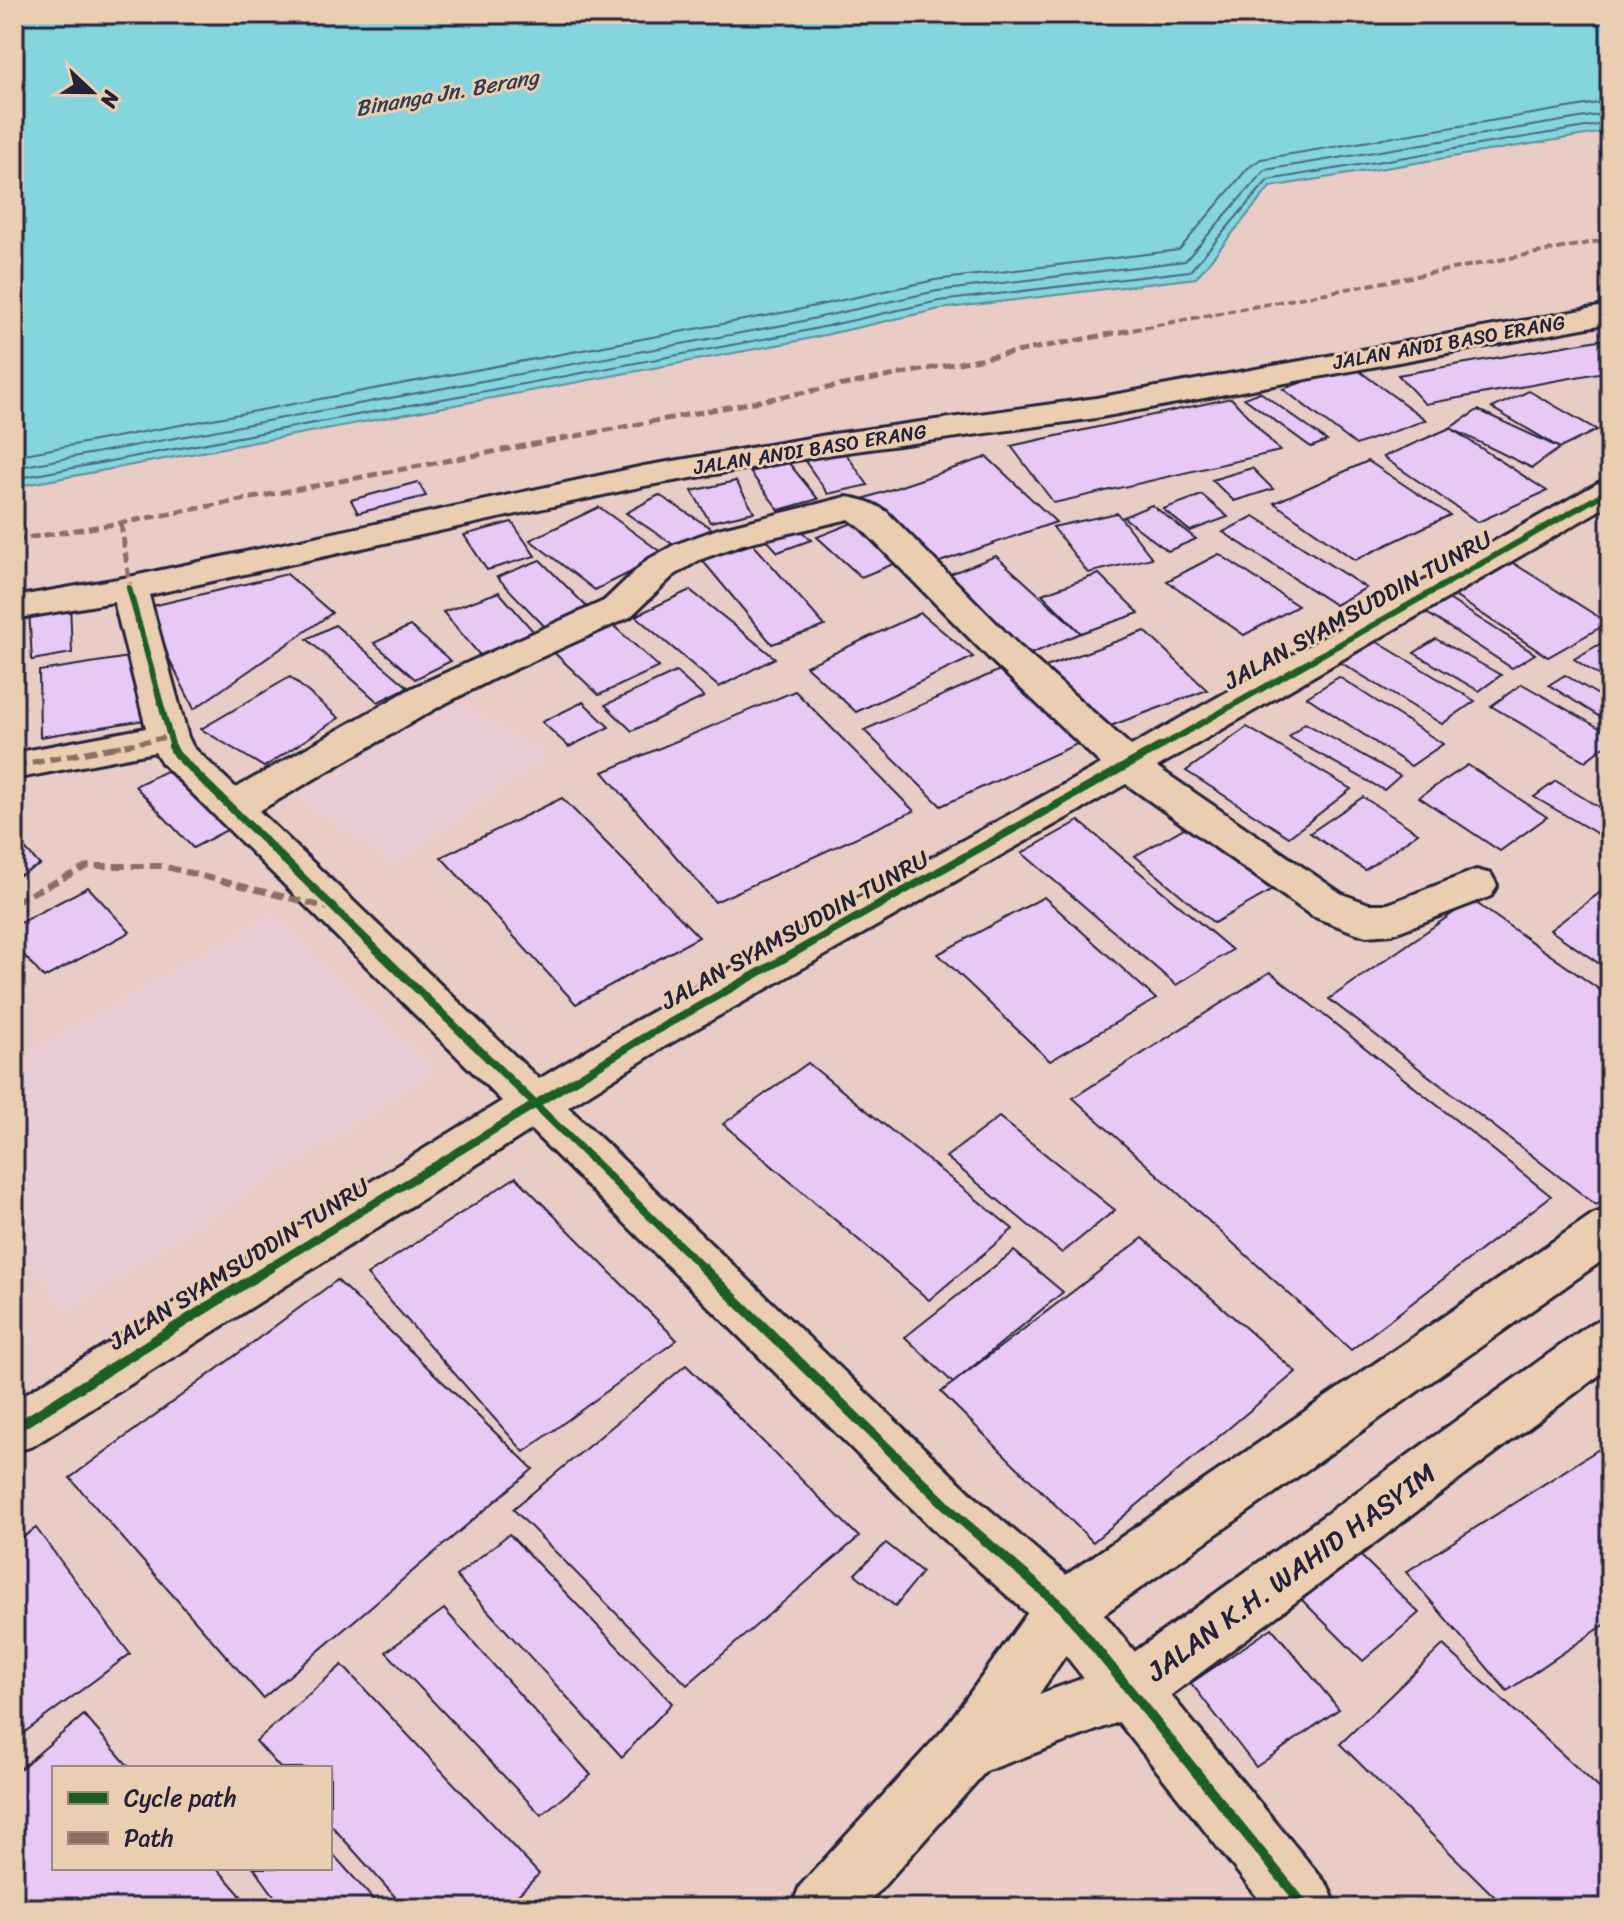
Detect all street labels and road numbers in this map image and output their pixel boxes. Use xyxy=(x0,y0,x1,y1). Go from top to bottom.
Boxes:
street label: JALAN ANDI BASO ERANG xyxy=(1329,305,1568,380)
street label: JALAN ANDI BASO ERANG xyxy=(690,414,930,485)
street label: JALAN SYAMSUDDIN TUNRU xyxy=(1215,518,1501,702)
street label: JALAN SYAMSUDDIN TUNRU xyxy=(652,838,938,1022)
street label: JALAN SYAMSUDDIN TUNRU xyxy=(99,1166,379,1362)
street label: JALAN K.H. WAHID HASYIM xyxy=(1135,1450,1447,1695)

